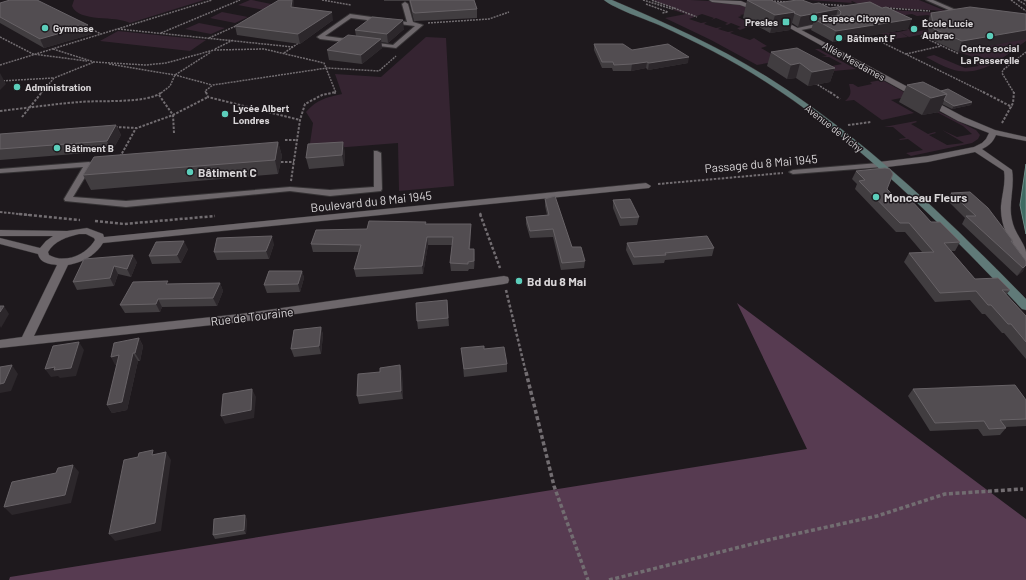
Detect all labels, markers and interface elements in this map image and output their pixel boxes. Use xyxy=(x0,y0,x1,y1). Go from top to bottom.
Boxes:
place label: Espace Citoyen xyxy=(822,12,890,24)
marker: Espace Citoyen xyxy=(809,13,819,23)
place label: Presles xyxy=(745,16,778,28)
marker: Presles xyxy=(781,17,791,27)
place label: École Lucie Aubrac xyxy=(922,17,974,41)
place label: Gymnase xyxy=(53,22,94,34)
marker: Gymnase xyxy=(40,23,50,33)
marker: École Lucie Aubrac xyxy=(909,24,919,34)
marker: Centre social La Passerelle xyxy=(985,31,995,41)
place label: Bâtiment F xyxy=(847,32,896,44)
marker: Bâtiment F xyxy=(834,33,844,43)
street label: Allée Mesdames xyxy=(821,39,887,83)
place label: Centre social La Passerelle xyxy=(960,42,1020,66)
place label: Administration xyxy=(25,81,91,93)
marker: Administration xyxy=(12,82,22,92)
place label: Lycée Albert Londres xyxy=(233,102,289,126)
street label: Avenue de Vichy xyxy=(803,102,866,155)
marker: Lycée Albert Londres xyxy=(220,109,230,119)
place label: Bâtiment B xyxy=(65,142,114,154)
marker: Bâtiment B xyxy=(52,143,62,153)
street label: Passage du 8 Mai 1945 xyxy=(704,151,818,175)
place label: Bâtiment C xyxy=(198,165,257,179)
marker: Bâtiment C xyxy=(185,167,195,177)
street label: Boulevard du 8 Mai 1945 xyxy=(310,188,432,214)
place label: Monceau Fleurs xyxy=(884,190,967,204)
marker: Monceau Fleurs xyxy=(871,192,881,202)
place label: Bd du 8 Mai xyxy=(527,274,586,288)
marker: Bd du 8 Mai xyxy=(514,276,524,286)
street label: Rue de Touraine xyxy=(210,304,294,328)

